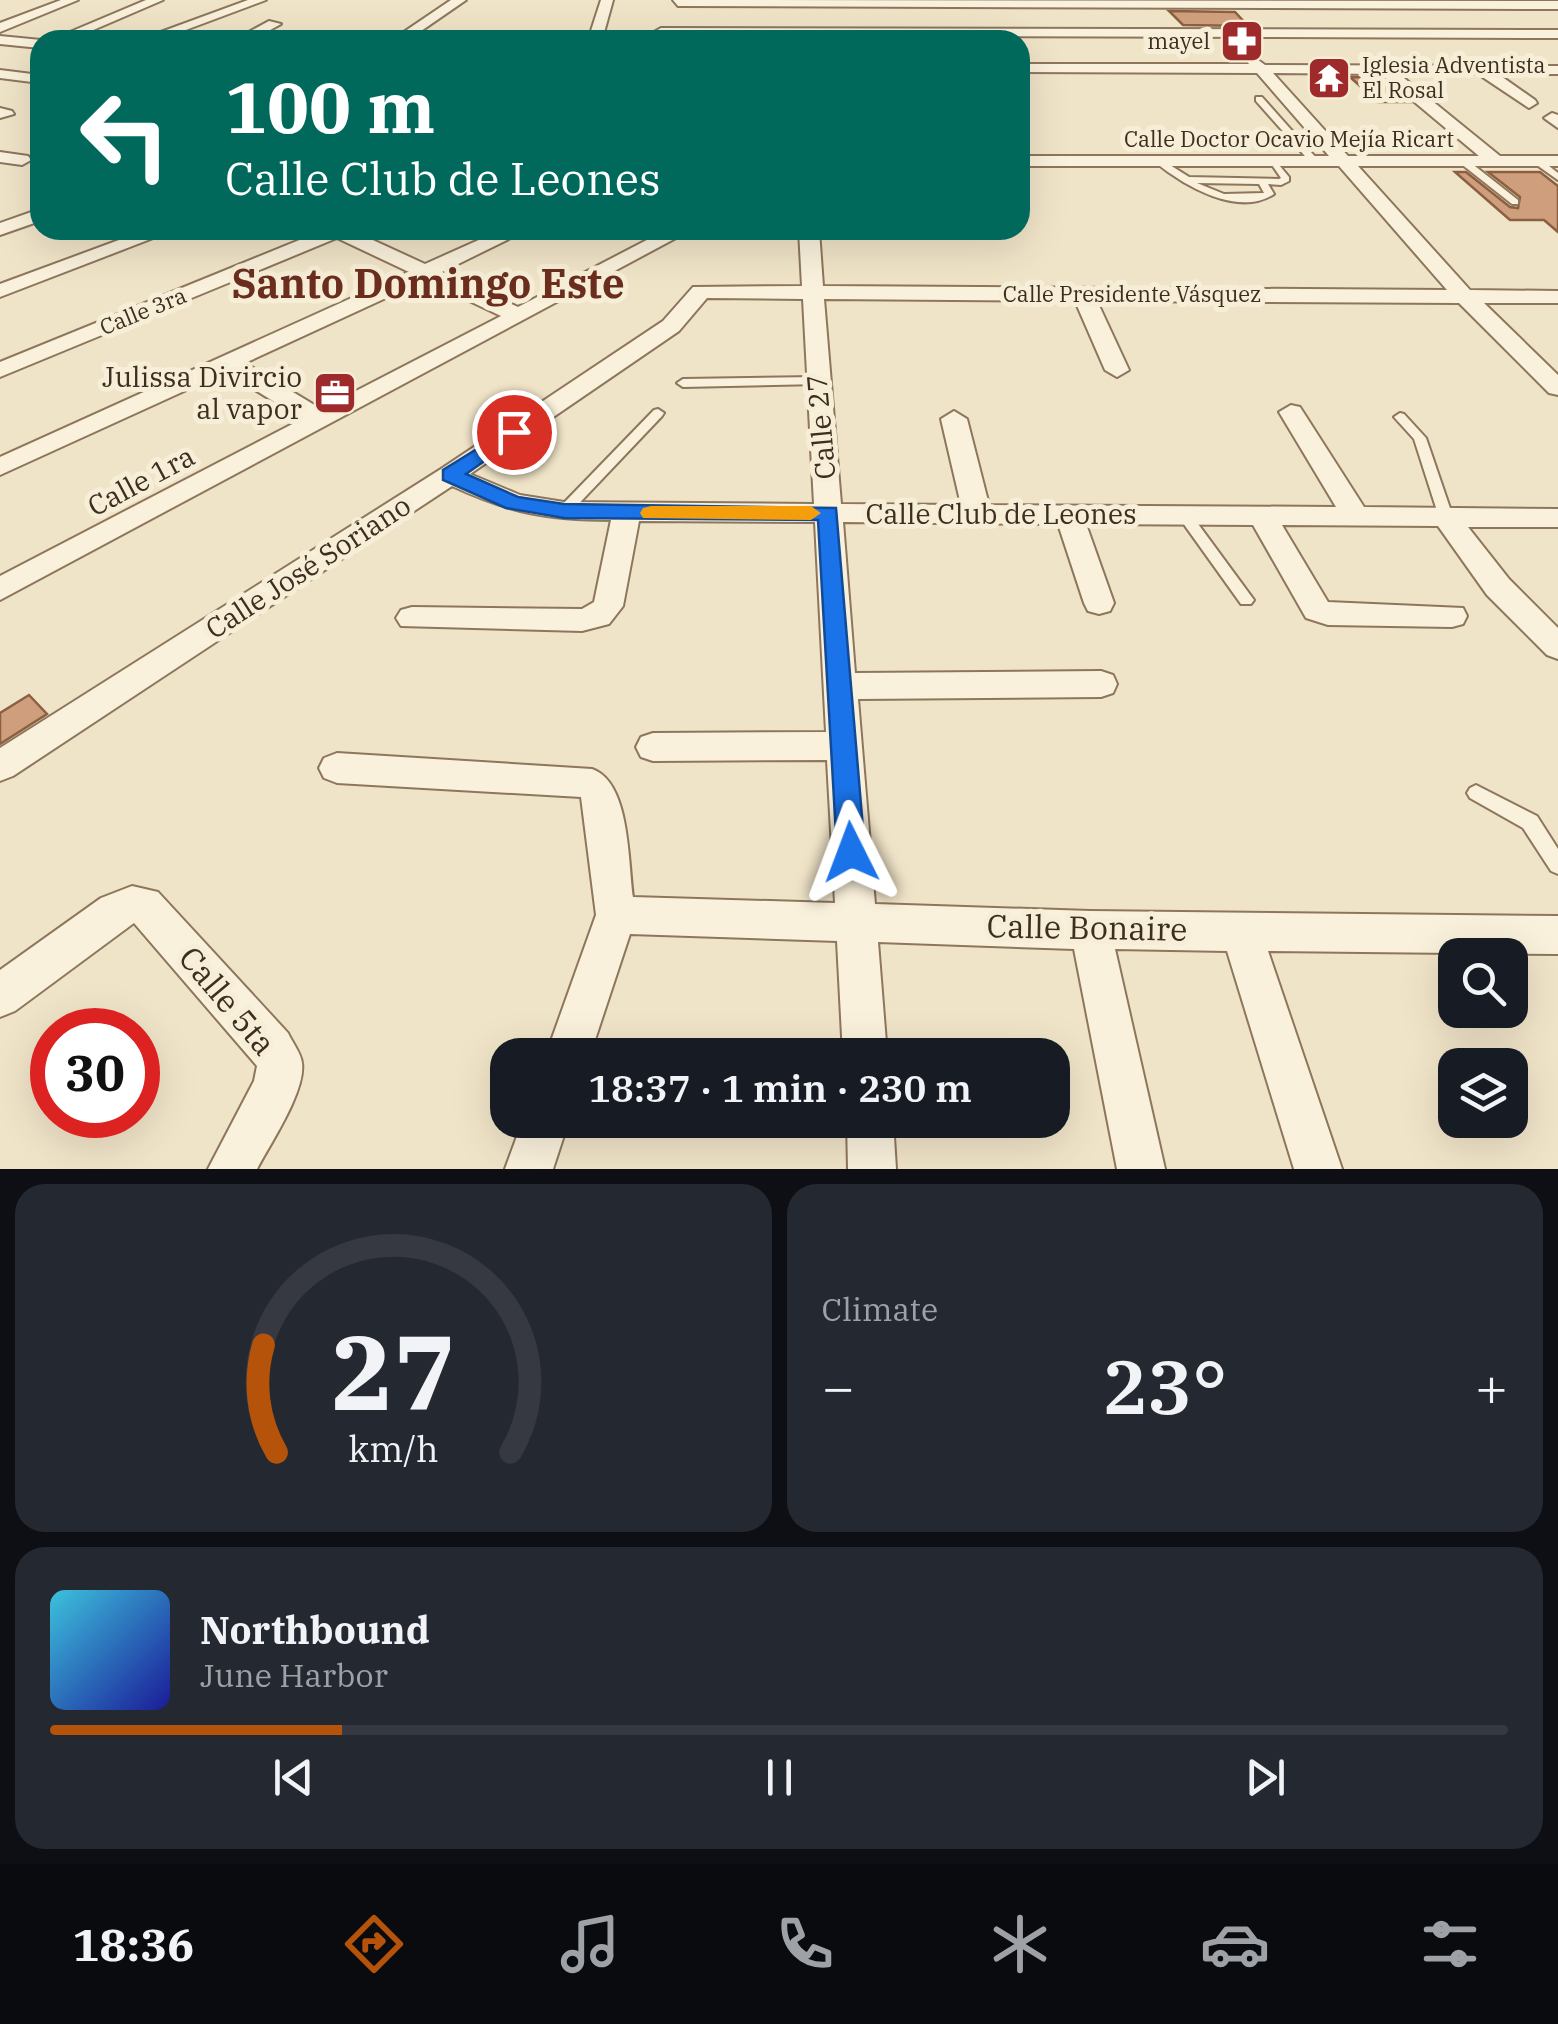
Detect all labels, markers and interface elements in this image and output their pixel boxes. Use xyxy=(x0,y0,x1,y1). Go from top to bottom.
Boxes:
pharmacy icon: mayel xyxy=(1219,18,1265,64)
place label: mayel xyxy=(1147,26,1210,55)
place label: Iglesia Adventista El Rosal xyxy=(1362,50,1546,104)
temple icon: Iglesia Adventista El Rosal xyxy=(1306,55,1352,101)
text: 100 m xyxy=(225,61,435,152)
icon: left xyxy=(60,70,190,200)
street label: Calle Doctor Ocavio Mejía Ricart xyxy=(1124,124,1454,153)
text: Calle Club de Leones xyxy=(225,149,661,207)
district label: Santo Domingo Este xyxy=(231,257,625,309)
street label: Calle Presidente Vásquez xyxy=(1003,279,1261,308)
street label: Calle 3ra xyxy=(95,280,190,341)
place label: Julissa Divircio al vapor xyxy=(102,358,303,427)
office icon: Julissa Divircio al vapor xyxy=(312,370,358,416)
street label: Calle 27 xyxy=(797,373,844,481)
pin xyxy=(472,390,557,475)
icon: arrive xyxy=(487,405,542,460)
street label: Calle 1ra xyxy=(81,437,201,524)
street label: Calle José Soriano xyxy=(198,486,417,647)
street label: Calle Club de Leones xyxy=(865,495,1137,532)
position arrow xyxy=(799,800,903,904)
street label: Calle Bonaire xyxy=(986,904,1188,950)
street label: Calle 5ta xyxy=(170,937,286,1064)
map controls xyxy=(1438,938,1528,1138)
button: search xyxy=(1438,938,1528,1028)
speed limit sign: 30 xyxy=(30,1008,160,1138)
button: layers xyxy=(1438,1048,1528,1138)
text: 18:37 · 1 min · 230 m xyxy=(588,1063,972,1112)
text: Climate xyxy=(822,1288,938,1330)
text: 27 xyxy=(331,1303,456,1439)
text: 23° xyxy=(1102,1337,1227,1435)
text: − xyxy=(822,1351,855,1422)
text: + xyxy=(1475,1351,1508,1422)
text: km/h xyxy=(348,1425,438,1472)
text: Northbound xyxy=(200,1605,430,1654)
text: June Harbor xyxy=(200,1654,388,1696)
icon: previous xyxy=(266,1750,321,1805)
icon: pause xyxy=(752,1750,807,1805)
icon: next xyxy=(1238,1750,1293,1805)
icon: directions xyxy=(339,1909,409,1979)
icon: music xyxy=(555,1909,625,1979)
icon: phone xyxy=(770,1909,840,1979)
icon: climate xyxy=(985,1909,1055,1979)
icon: car xyxy=(1200,1909,1270,1979)
icon: filters xyxy=(1415,1909,1485,1979)
text: 18:36 xyxy=(73,1915,194,1973)

